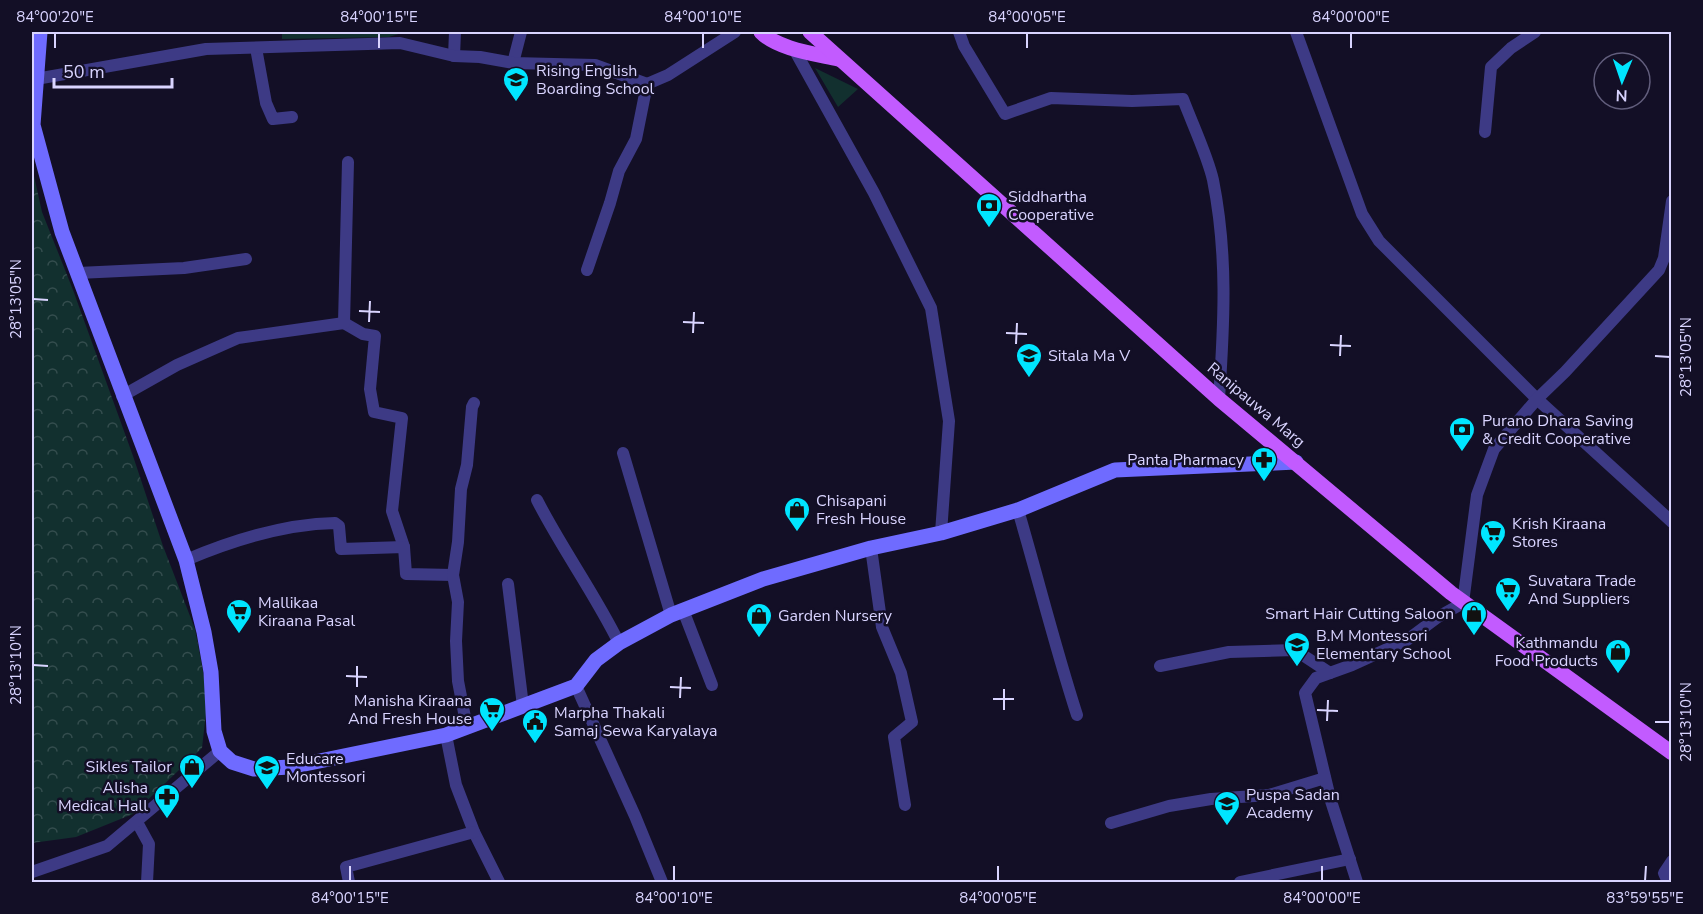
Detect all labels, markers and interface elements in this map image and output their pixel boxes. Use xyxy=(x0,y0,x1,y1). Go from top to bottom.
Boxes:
text: 84°00'20"E xyxy=(16,7,94,27)
text: 84°00'15"E xyxy=(340,7,418,27)
text: 84°00'10"E xyxy=(664,7,742,27)
text: 84°00'05"E xyxy=(988,7,1066,27)
text: 84°00'00"E xyxy=(1312,7,1390,27)
scale bar xyxy=(54,51,172,89)
north arrow xyxy=(1592,51,1652,111)
text: 50 m xyxy=(63,60,105,84)
place label: Rising English Boarding School xyxy=(536,60,655,100)
school or university icon: Rising English Boarding School xyxy=(501,65,531,103)
text: N xyxy=(1615,84,1628,106)
place label: Siddhartha Cooperative xyxy=(1008,186,1094,226)
bank icon: Siddhartha Cooperative xyxy=(974,191,1004,229)
text: 28°13'05"N xyxy=(6,259,26,339)
text: 28°13'05"N xyxy=(1676,317,1696,397)
school or university icon: Sitala Ma V xyxy=(1014,341,1044,379)
place label: Sitala Ma V xyxy=(1048,345,1131,367)
street label: Ranipauwa Marg xyxy=(1202,357,1310,453)
place label: Purano Dhara Saving & Credit Cooperative xyxy=(1482,410,1634,450)
bank icon: Purano Dhara Saving & Credit Cooperative xyxy=(1447,415,1477,453)
pharmacy icon: Panta Pharmacy xyxy=(1249,445,1279,483)
place label: Panta Pharmacy xyxy=(1127,449,1245,471)
place label: Chisapani Fresh House xyxy=(816,490,906,530)
shop icon: Chisapani Fresh House xyxy=(782,495,812,533)
place label: Krish Kiraana Stores xyxy=(1512,513,1606,553)
supermarket icon: Krish Kiraana Stores xyxy=(1478,518,1508,556)
place label: Suvatara Trade And Suppliers xyxy=(1528,570,1636,610)
supermarket icon: Suvatara Trade And Suppliers xyxy=(1493,575,1523,613)
place label: Mallikaa Kiraana Pasal xyxy=(258,592,355,632)
supermarket icon: Mallikaa Kiraana Pasal xyxy=(224,597,254,635)
shop icon: Smart Hair Cutting Saloon xyxy=(1459,599,1489,637)
shop icon: Garden Nursery xyxy=(744,601,774,639)
place label: Smart Hair Cutting Saloon xyxy=(1265,603,1454,625)
place label: Garden Nursery xyxy=(778,605,893,627)
text: 28°13'10"N xyxy=(6,625,26,705)
place label: B.M Montessori Elementary School xyxy=(1316,625,1452,665)
school or university icon: B.M Montessori Elementary School xyxy=(1282,630,1312,668)
place label: Kathmandu Food Products xyxy=(1495,632,1598,672)
shop icon: Kathmandu Food Products xyxy=(1603,637,1633,675)
text: 28°13'10"N xyxy=(1676,682,1696,762)
place label: Manisha Kiraana And Fresh House xyxy=(348,690,472,730)
supermarket icon: Manisha Kiraana And Fresh House xyxy=(477,695,507,733)
place label: Marpha Thakali Samaj Sewa Karyalaya xyxy=(554,702,717,742)
public building icon: Marpha Thakali Samaj Sewa Karyalaya xyxy=(520,707,550,745)
place label: Educare Montessori xyxy=(286,748,365,788)
shop icon: Sikles Tailor xyxy=(177,752,207,790)
school or university icon: Educare Montessori xyxy=(252,753,282,791)
place label: Sikles Tailor xyxy=(86,756,172,778)
place label: Alisha Medical Hall xyxy=(58,777,148,817)
pharmacy icon: Alisha Medical Hall xyxy=(152,782,182,820)
place label: Puspa Sadan Academy xyxy=(1246,784,1340,824)
school or university icon: Puspa Sadan Academy xyxy=(1212,789,1242,827)
text: 84°00'15"E xyxy=(311,888,389,908)
text: 84°00'10"E xyxy=(635,888,713,908)
text: 84°00'05"E xyxy=(959,888,1037,908)
text: 84°00'00"E xyxy=(1283,888,1361,908)
text: 83°59'55"E xyxy=(1606,888,1684,908)

